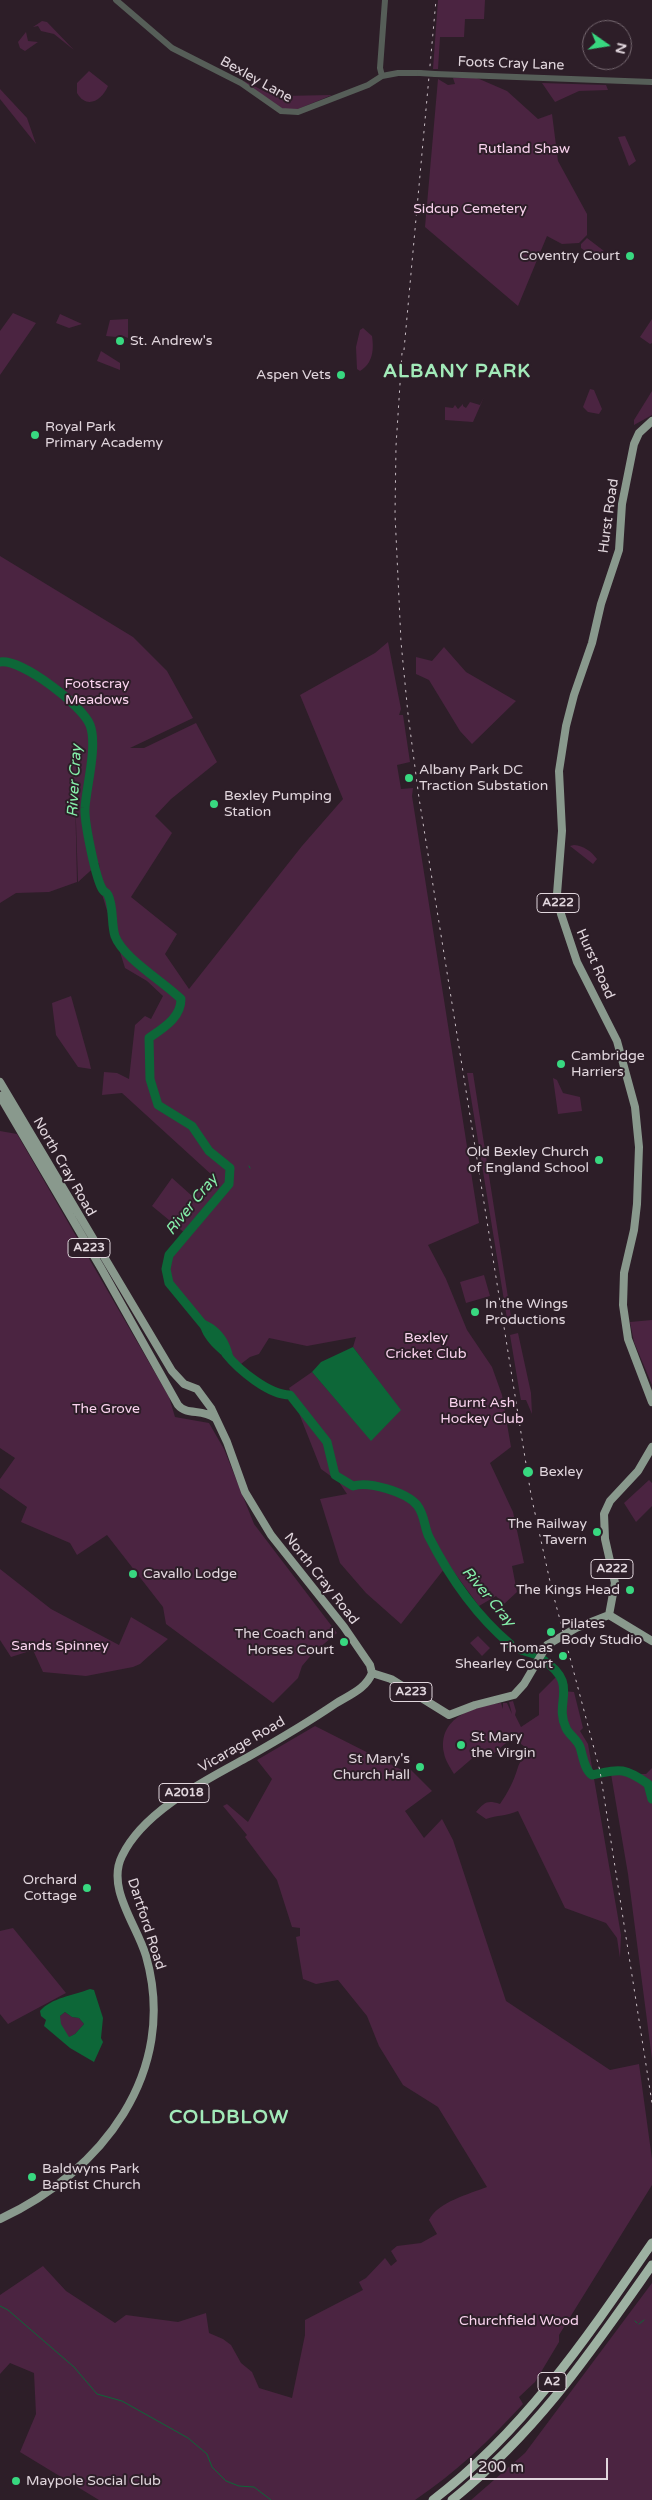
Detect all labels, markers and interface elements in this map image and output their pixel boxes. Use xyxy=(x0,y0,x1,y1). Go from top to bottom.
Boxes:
north arrow xyxy=(582,20,632,70)
text: N xyxy=(612,41,631,56)
street label: Bexley Lane xyxy=(217,53,295,107)
street label: Foots Cray Lane xyxy=(457,54,565,74)
park label: Rutland Shaw xyxy=(478,141,570,157)
park label: Sidcup Cemetery xyxy=(413,201,527,217)
place label: Coventry Court xyxy=(519,248,620,264)
marker: Coventry Court xyxy=(624,250,636,262)
place label: St. Andrew's xyxy=(130,333,213,349)
marker: St. Andrew's xyxy=(114,335,126,347)
district label: ALBANY PARK xyxy=(382,361,532,383)
place label: Aspen Vets xyxy=(256,367,331,383)
marker: Aspen Vets xyxy=(335,369,347,381)
place label: Royal Park Primary Academy xyxy=(45,419,163,452)
marker: Royal Park Primary Academy xyxy=(29,429,41,441)
street label: Hurst Road xyxy=(595,478,623,554)
park label: Footscray Meadows xyxy=(64,676,130,709)
water label: River Cray xyxy=(64,744,86,818)
place label: Albany Park DC Traction Substation xyxy=(419,762,548,794)
marker: Albany Park DC Traction Substation xyxy=(403,772,415,784)
place label: Bexley Pumping Station xyxy=(224,788,332,820)
marker: Bexley Pumping Station xyxy=(208,798,220,810)
road number: A222 xyxy=(537,894,579,912)
street label: Hurst Road xyxy=(572,926,618,1002)
place label: Cambridge Harriers xyxy=(571,1048,645,1080)
marker: Cambridge Harriers xyxy=(555,1058,567,1070)
street label: North Cray Road xyxy=(29,1115,99,1219)
place label: Old Bexley Church of England School xyxy=(466,1144,589,1176)
marker: Old Bexley Church of England School xyxy=(593,1154,605,1166)
water label: River Cray xyxy=(162,1171,222,1239)
road number: A223 xyxy=(68,1238,110,1258)
place label: In the Wings Productions xyxy=(485,1296,568,1328)
marker: In the Wings Productions xyxy=(469,1306,481,1318)
park label: Bexley Cricket Club xyxy=(386,1330,466,1362)
park label: Burnt Ash Hockey Club xyxy=(440,1395,524,1428)
park label: The Grove xyxy=(72,1401,140,1417)
place label: Bexley xyxy=(539,1464,583,1480)
marker: Bexley xyxy=(521,1465,535,1479)
place label: The Railway Tavern xyxy=(507,1516,587,1548)
marker: The Railway Tavern xyxy=(591,1526,603,1538)
street label: North Cray Road xyxy=(280,1530,362,1628)
road number: A222 xyxy=(591,1560,633,1578)
water label: River Cray xyxy=(458,1563,518,1631)
place label: Cavallo Lodge xyxy=(143,1566,237,1582)
marker: Cavallo Lodge xyxy=(127,1568,139,1580)
place label: The Kings Head xyxy=(516,1582,620,1598)
marker: The Kings Head xyxy=(624,1584,636,1596)
place label: Pilates Body Studio xyxy=(561,1616,642,1648)
place label: The Coach and Horses Court xyxy=(235,1626,334,1658)
marker: Pilates Body Studio xyxy=(545,1626,557,1638)
marker: The Coach and Horses Court xyxy=(338,1636,350,1648)
park label: Sands Spinney xyxy=(11,1638,109,1654)
place label: Thomas Shearley Court xyxy=(455,1640,553,1672)
marker: Thomas Shearley Court xyxy=(557,1650,569,1662)
road number: A223 xyxy=(390,1682,432,1701)
street label: Vicarage Road xyxy=(196,1713,288,1777)
place label: St Mary the Virgin xyxy=(471,1729,535,1761)
marker: St Mary the Virgin xyxy=(455,1739,467,1751)
place label: St Mary's Church Hall xyxy=(333,1751,410,1784)
marker: St Mary's Church Hall xyxy=(414,1761,426,1773)
road number: A2018 xyxy=(159,1784,209,1802)
place label: Orchard Cottage xyxy=(23,1872,77,1904)
street label: Dartford Road xyxy=(123,1876,169,1972)
marker: Orchard Cottage xyxy=(81,1882,93,1894)
district label: COLDBLOW xyxy=(168,2107,290,2129)
place label: Baldwyns Park Baptist Church xyxy=(42,2161,141,2194)
marker: Baldwyns Park Baptist Church xyxy=(26,2171,38,2183)
park label: Churchfield Wood xyxy=(459,2313,579,2329)
road number: A2 xyxy=(538,2372,566,2392)
scale bar xyxy=(472,2448,610,2480)
text: 200 m xyxy=(478,2458,524,2476)
place label: Maypole Social Club xyxy=(26,2473,161,2489)
marker: Maypole Social Club xyxy=(10,2475,22,2487)

